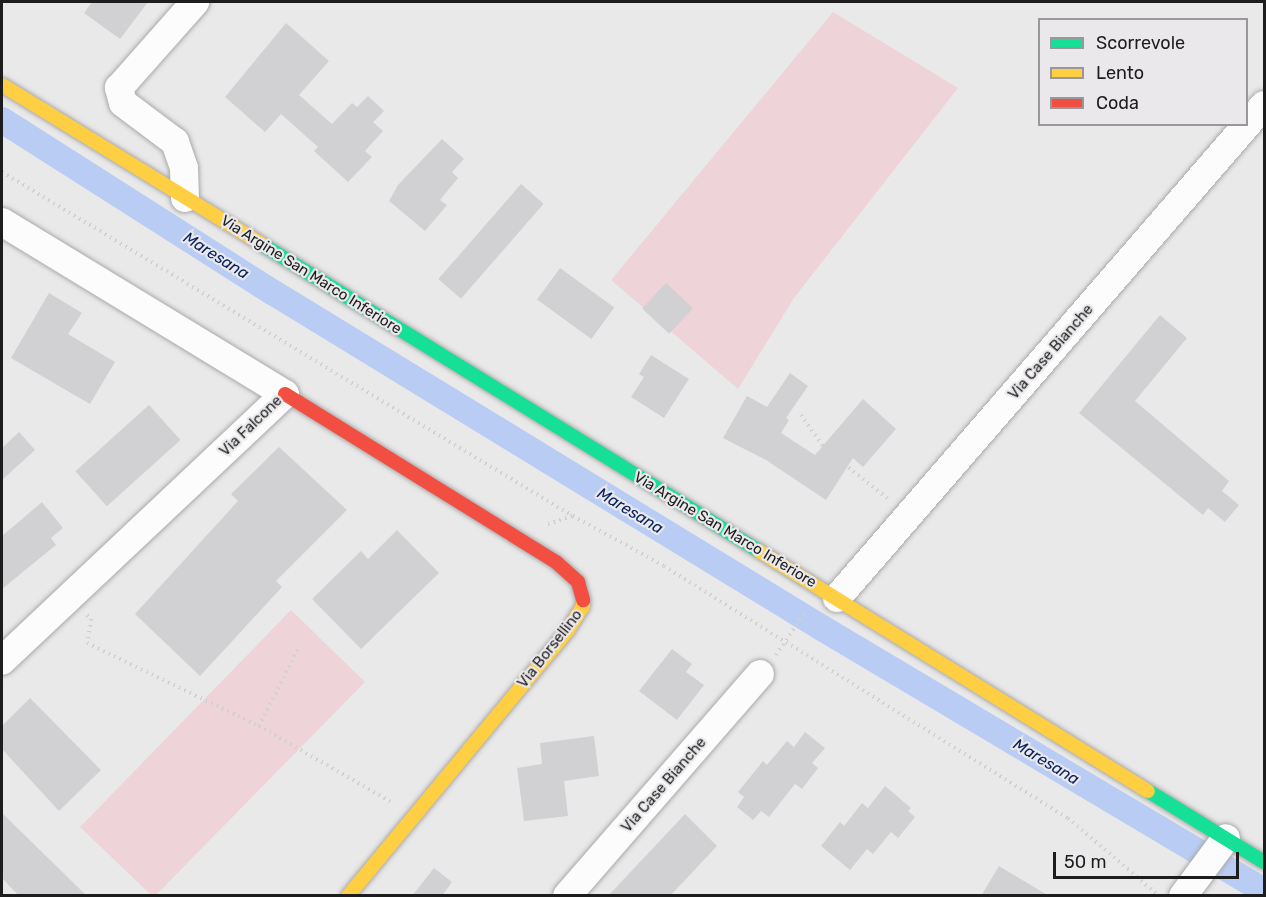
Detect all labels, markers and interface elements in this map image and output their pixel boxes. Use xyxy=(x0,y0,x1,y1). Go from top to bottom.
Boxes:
legend xyxy=(1038,18,1248,126)
text: Scorrevole xyxy=(1096,32,1185,54)
text: Lento xyxy=(1096,62,1144,84)
text: Coda xyxy=(1096,92,1139,114)
street label: Via Argine San Marco Inferiore xyxy=(217,212,405,338)
water label: Maresana xyxy=(180,228,252,284)
street label: Via Case Bianche xyxy=(1005,301,1097,403)
street label: Via Falcone xyxy=(216,392,286,460)
street label: Via Argine San Marco Inferiore xyxy=(630,468,820,592)
water label: Maresana xyxy=(593,484,667,538)
street label: Via Borsellino xyxy=(514,606,586,692)
street label: Via Case Bianche xyxy=(618,734,710,836)
water label: Maresana xyxy=(1009,735,1083,789)
scale bar xyxy=(1056,840,1242,878)
text: 50 m xyxy=(1064,851,1107,873)

